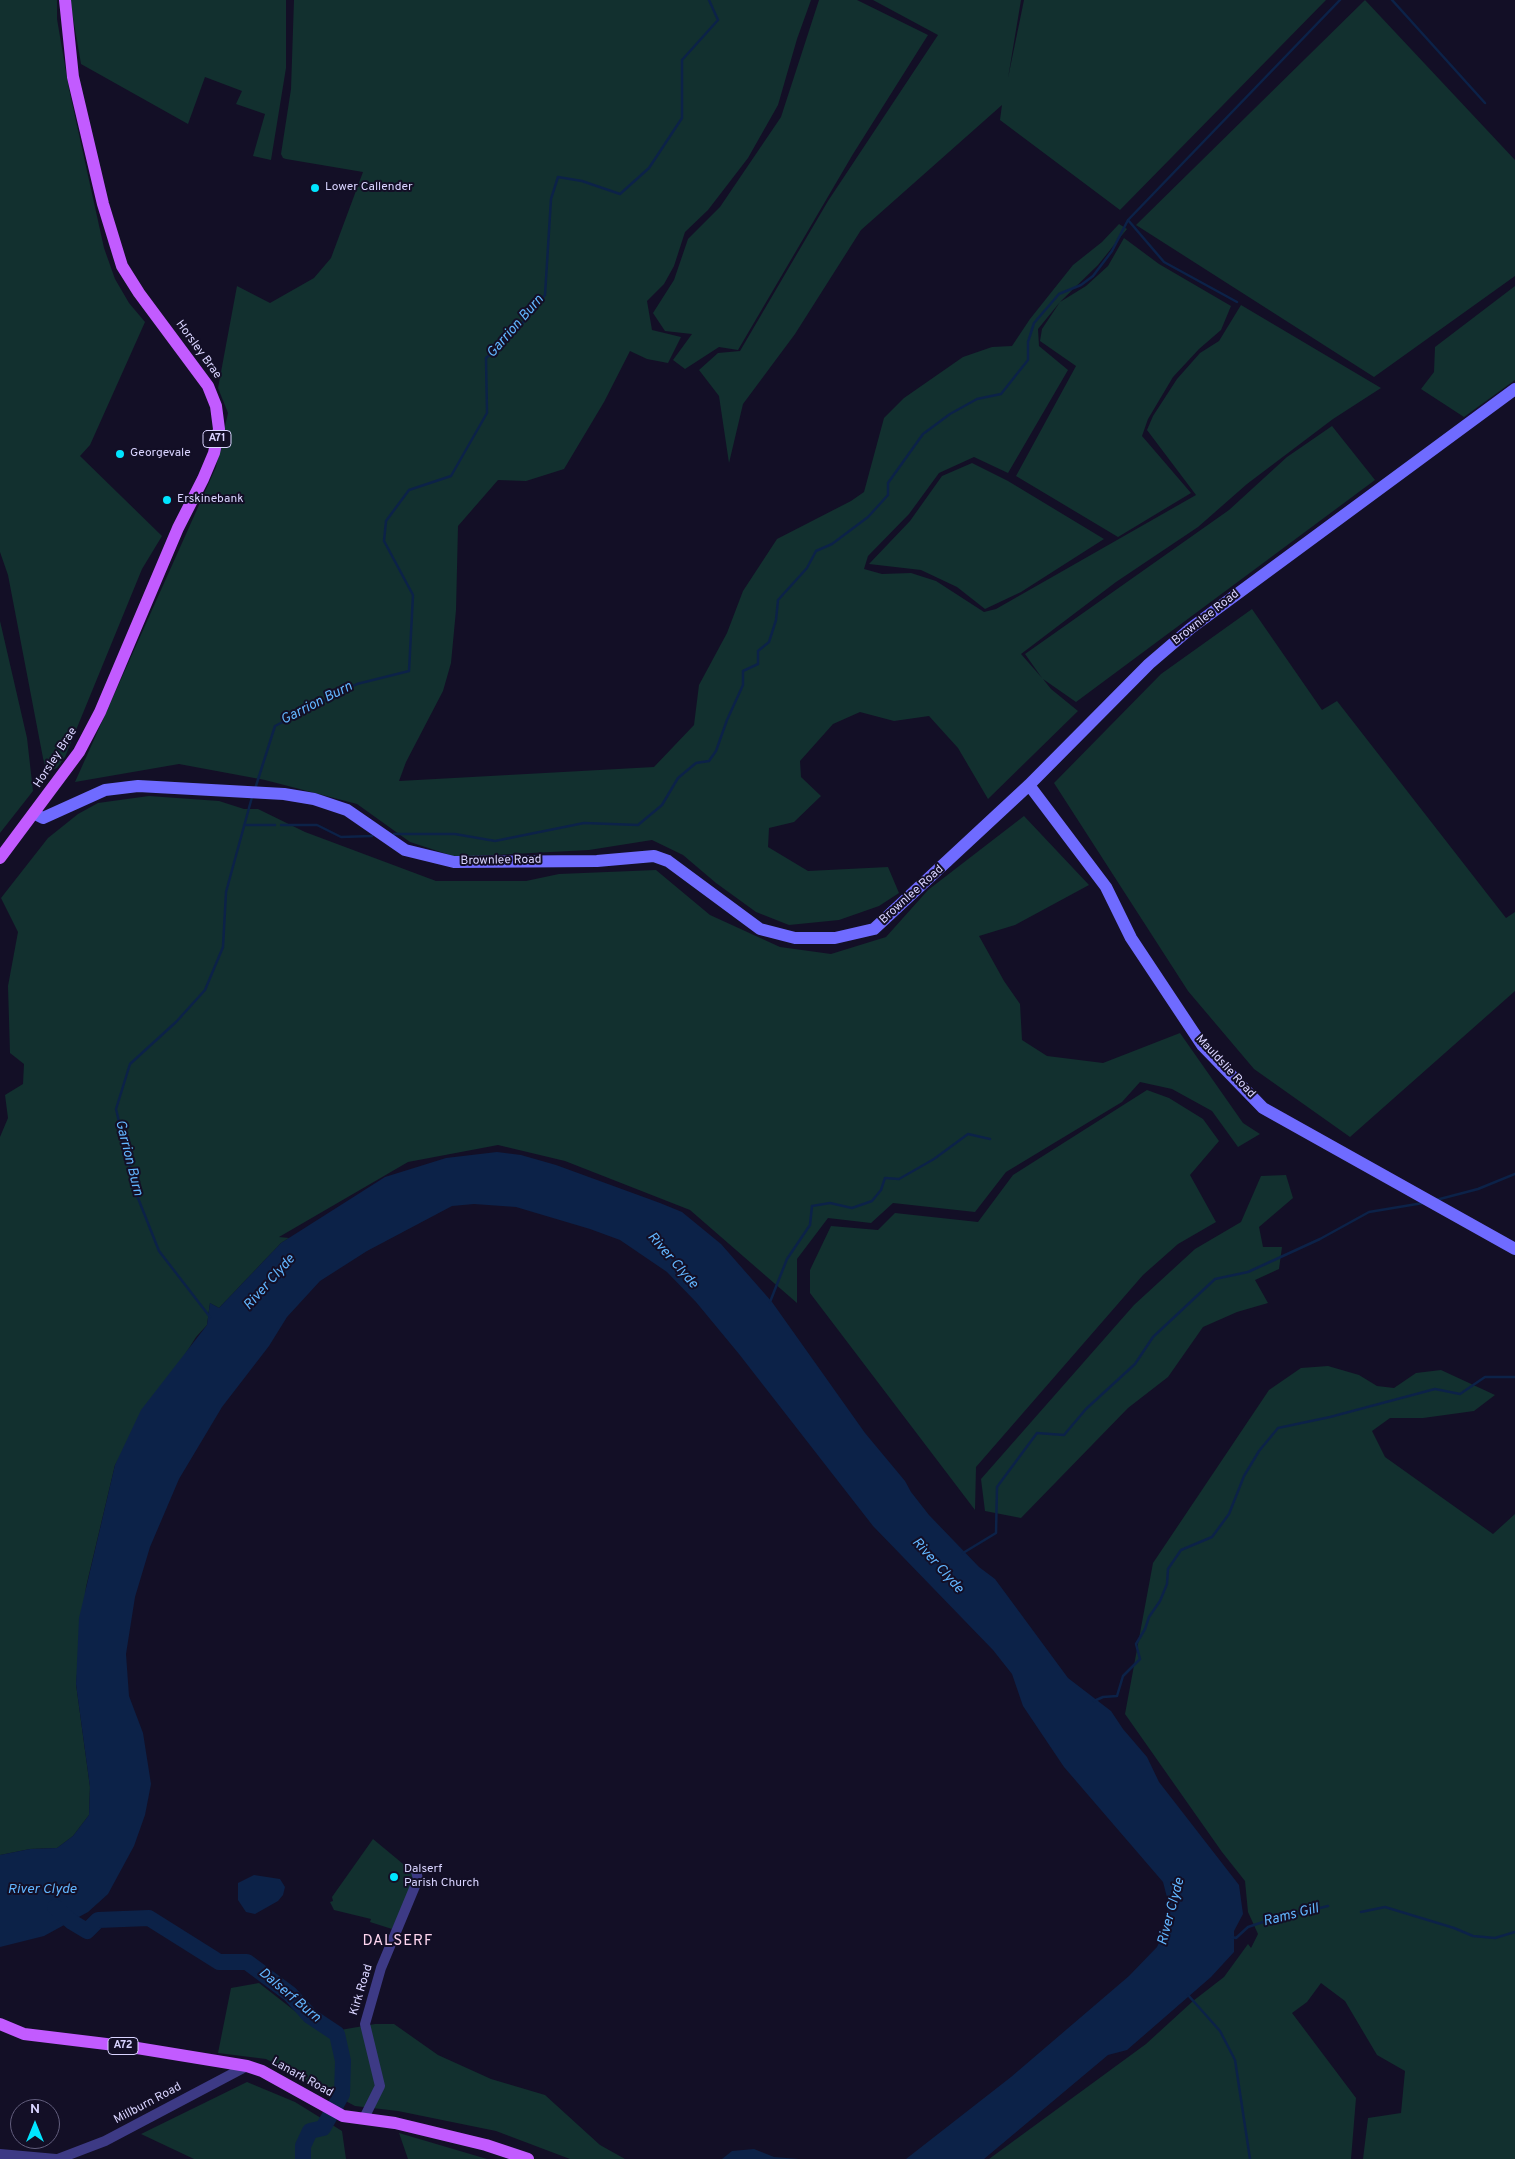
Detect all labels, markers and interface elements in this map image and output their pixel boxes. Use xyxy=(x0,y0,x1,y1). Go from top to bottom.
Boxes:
place label: Lower Callender xyxy=(325,181,413,195)
marker: Lower Callender xyxy=(309,182,321,194)
water label: Garrion Burn xyxy=(484,292,548,362)
street label: Horsley Brae xyxy=(172,318,224,382)
road number: A71 xyxy=(203,430,231,448)
place label: Georgevale xyxy=(130,447,191,461)
marker: Georgevale xyxy=(114,448,126,460)
place label: Erskinebank xyxy=(177,493,244,507)
marker: Erskinebank xyxy=(161,494,173,506)
street label: Brownlee Road xyxy=(1170,587,1242,649)
water label: Garrion Burn xyxy=(278,679,356,729)
street label: Horsley Brae xyxy=(31,725,81,791)
street label: Brownlee Road xyxy=(460,853,542,869)
street label: Brownlee Road xyxy=(877,863,947,927)
street label: Mauldslie Road xyxy=(1192,1032,1258,1102)
water label: Garrion Burn xyxy=(110,1118,146,1198)
water label: River Clyde xyxy=(643,1229,701,1293)
water label: River Clyde xyxy=(241,1252,299,1314)
water label: River Clyde xyxy=(908,1535,966,1597)
place label: Dalserf Parish Church xyxy=(404,1863,479,1891)
marker: Dalserf Parish Church xyxy=(388,1871,400,1883)
water label: River Clyde xyxy=(1155,1876,1189,1948)
water label: River Clyde xyxy=(7,1882,77,1898)
water label: Rams Gill xyxy=(1261,1901,1321,1931)
district label: DALSERF xyxy=(362,1933,434,1951)
street label: Kirk Road xyxy=(347,1963,377,2017)
water label: Dalserf Burn xyxy=(255,1965,323,2027)
road number: A72 xyxy=(108,2038,138,2054)
street label: Lanark Road xyxy=(269,2055,335,2101)
street label: Millburn Road xyxy=(112,2080,184,2128)
north arrow xyxy=(10,2099,60,2149)
text: N xyxy=(30,2101,40,2118)

